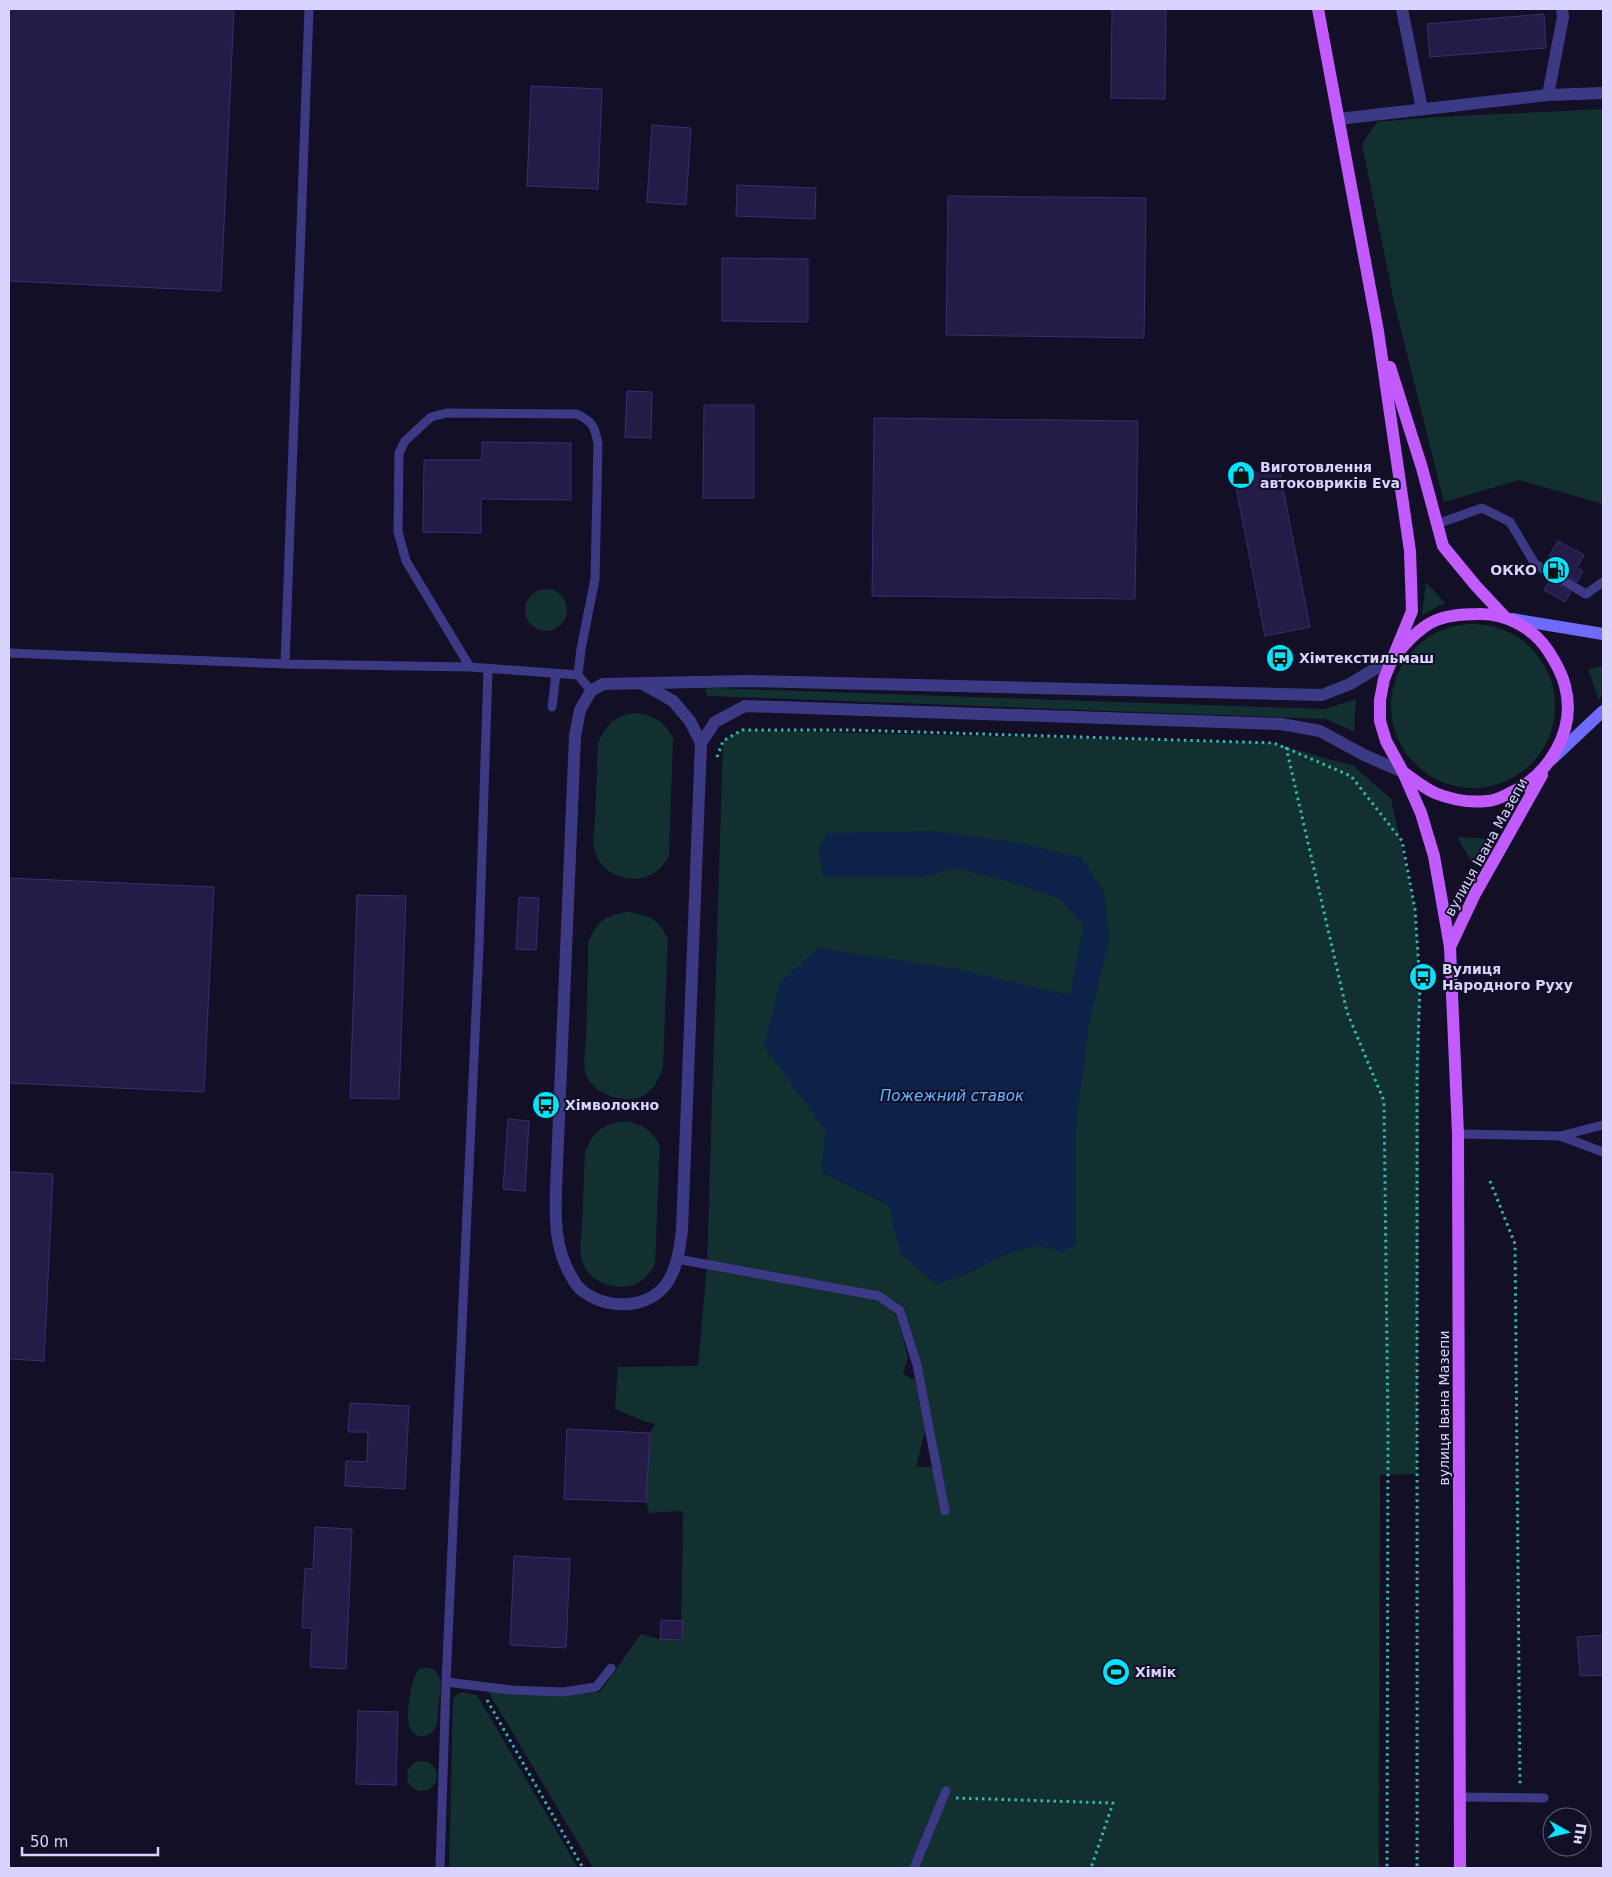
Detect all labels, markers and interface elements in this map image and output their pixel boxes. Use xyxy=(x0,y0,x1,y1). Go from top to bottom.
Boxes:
place label: Виготовлення автоковриків Eva xyxy=(1260,459,1400,491)
shop icon: Виготовлення автоковриків Eva xyxy=(1226,460,1256,490)
fuel station icon: ОККО xyxy=(1541,555,1571,585)
place label: ОККО xyxy=(1490,562,1537,578)
bus stop icon: Хімтекстильмаш xyxy=(1265,643,1295,673)
place label: Хімтекстильмаш xyxy=(1299,650,1434,666)
street label: вулиця Івана Мазепи xyxy=(1441,775,1531,919)
place label: Вулиця Народного Руху xyxy=(1442,961,1573,993)
bus stop icon: Вулиця Народного Руху xyxy=(1408,962,1438,992)
water label: Пожежний ставок xyxy=(880,1087,1024,1105)
bus stop icon: Хімволокно xyxy=(531,1090,561,1120)
place label: Хімволокно xyxy=(565,1097,660,1113)
street label: вулиця Івана Мазепи xyxy=(1436,1330,1452,1486)
sports icon: Хімік xyxy=(1101,1657,1131,1687)
place label: Хімік xyxy=(1135,1664,1177,1680)
north arrow xyxy=(1542,1807,1592,1857)
text: Пн xyxy=(1570,1822,1589,1846)
scale bar xyxy=(22,1824,159,1856)
text: 50 m xyxy=(30,1833,68,1851)

